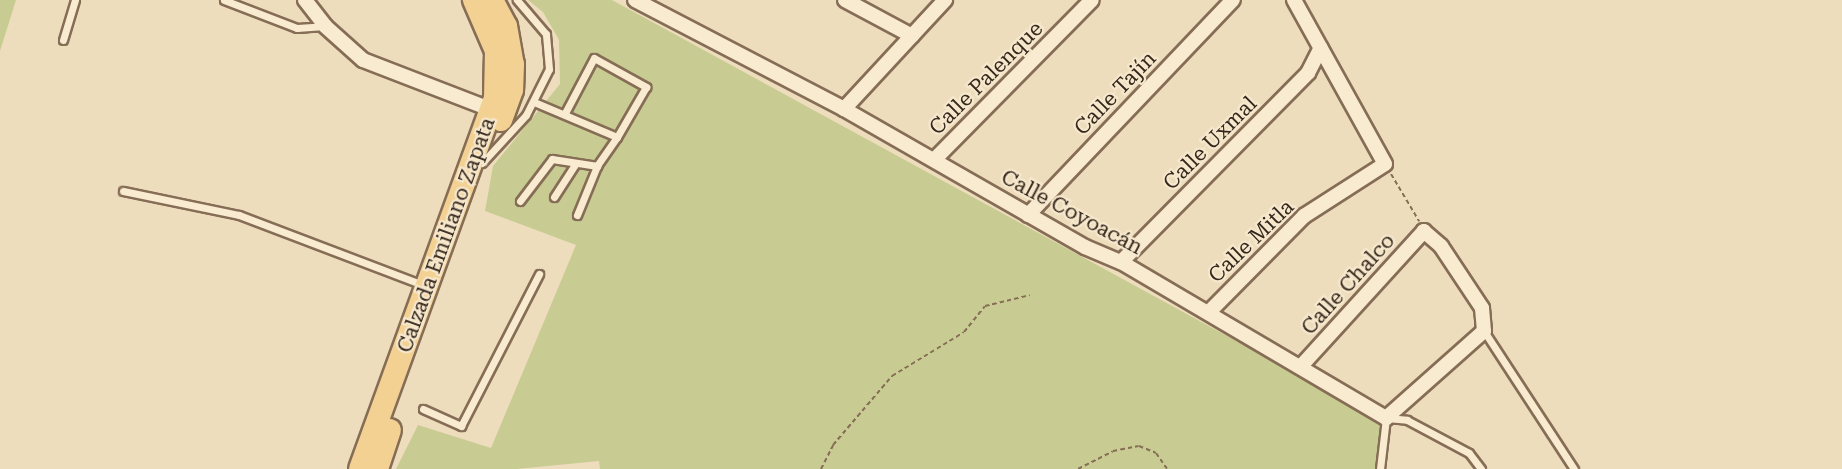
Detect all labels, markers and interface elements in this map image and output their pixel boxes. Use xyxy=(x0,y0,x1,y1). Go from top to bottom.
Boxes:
street label: Calle Palenque xyxy=(924,16,1048,140)
street label: Calle Tajín xyxy=(1069,46,1161,140)
street label: Calle Uxmal xyxy=(1158,91,1262,195)
street label: Calzada Emiliano Zapata xyxy=(392,114,500,356)
street label: Calle Coyoacán xyxy=(997,164,1147,260)
street label: Calle Mitla xyxy=(1203,194,1299,288)
street label: Calle Chalco xyxy=(1296,228,1400,340)

